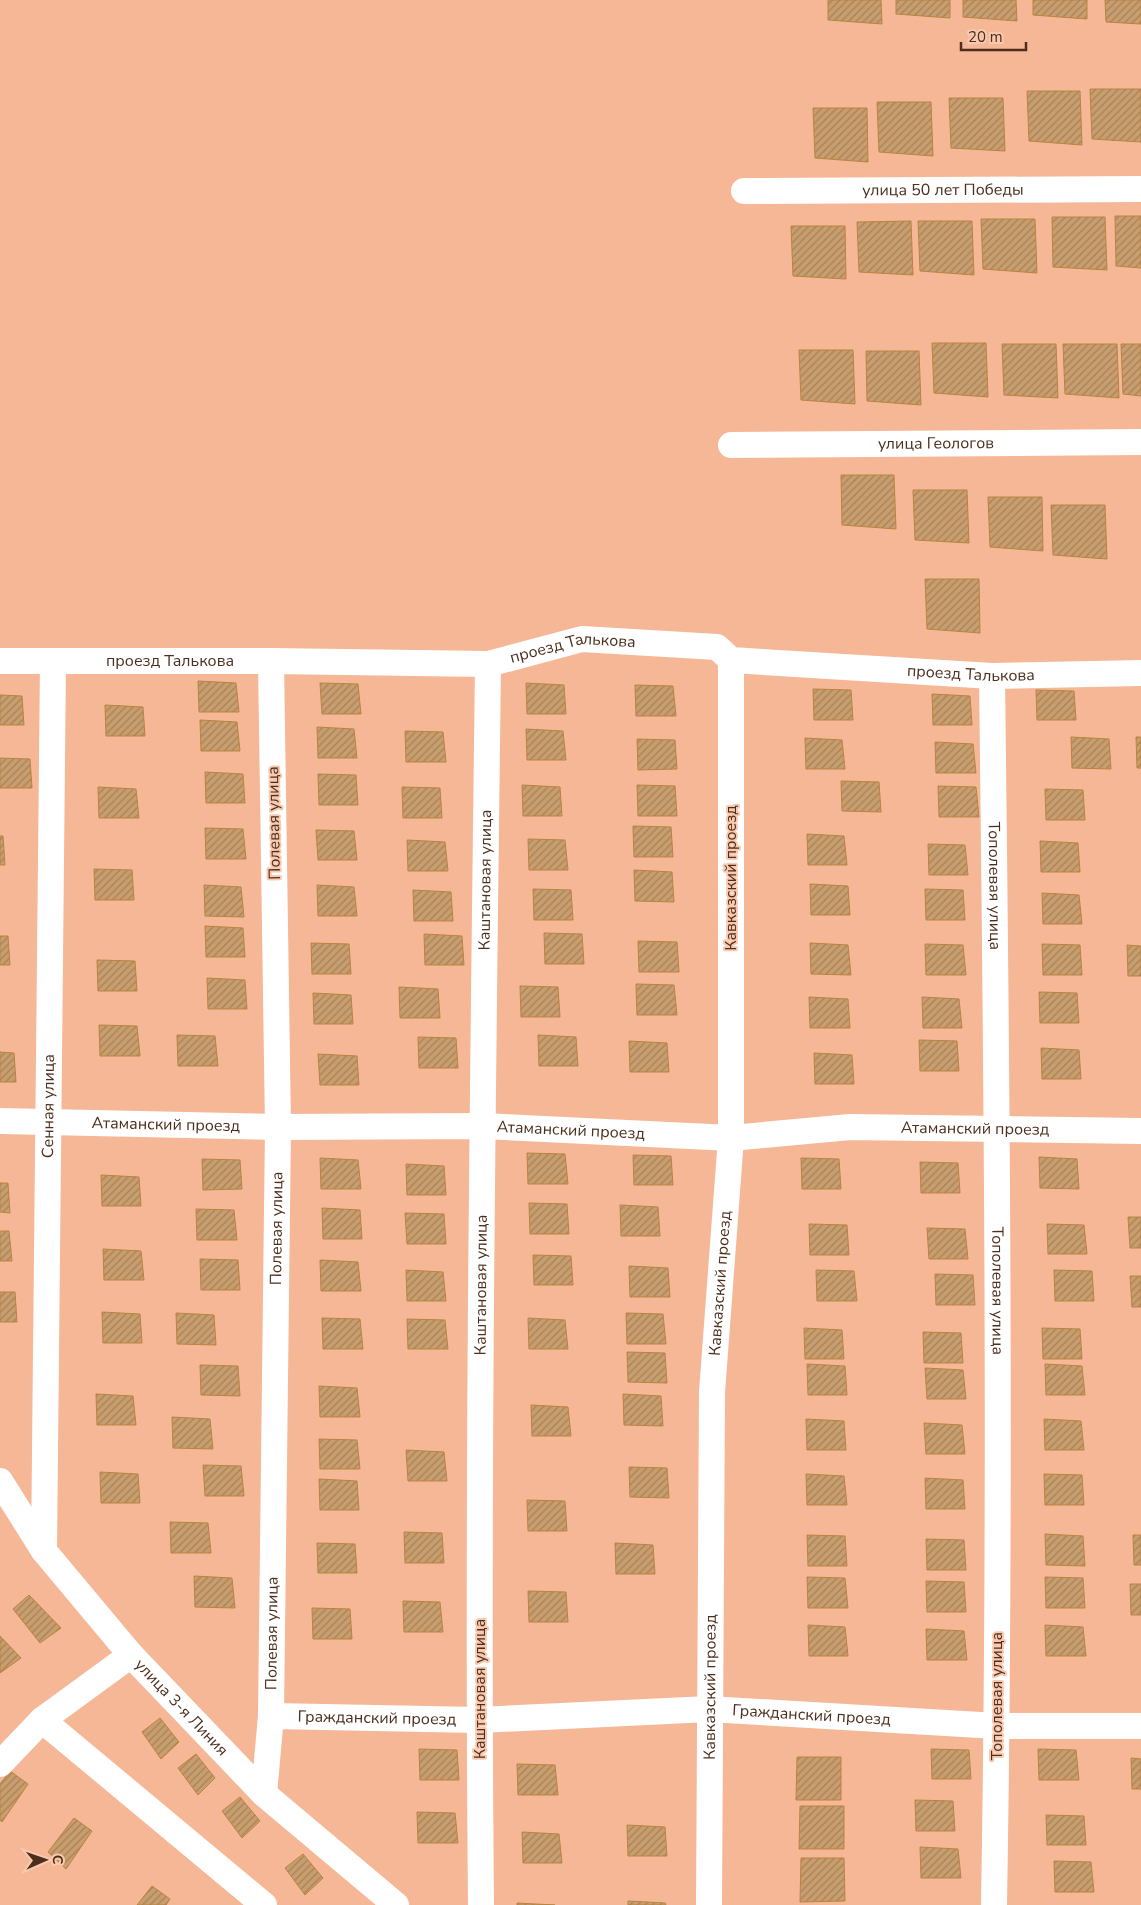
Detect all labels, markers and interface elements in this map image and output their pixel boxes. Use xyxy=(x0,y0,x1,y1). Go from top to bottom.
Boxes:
scale bar xyxy=(961,20,1026,52)
text: 20 m xyxy=(968,27,1003,47)
street label: улица 50 лет Победы xyxy=(862,179,1024,201)
street label: улица Геологов xyxy=(878,432,994,455)
street label: проезд Талькова xyxy=(507,628,636,669)
street label: проезд Талькова xyxy=(106,650,234,672)
street label: проезд Талькова xyxy=(906,660,1035,687)
street label: Полевая улица xyxy=(262,766,286,880)
street label: Кавказский проезд xyxy=(720,805,742,951)
street label: Каштановая улица xyxy=(474,810,497,950)
street label: Тополевая улица xyxy=(983,822,1006,950)
street label: Сенная улица xyxy=(37,1054,60,1158)
street label: Атаманский проезд xyxy=(91,1112,241,1137)
street label: Атаманский проезд xyxy=(496,1116,646,1145)
street label: Атаманский проезд xyxy=(901,1117,1050,1141)
street label: Полевая улица xyxy=(265,1171,288,1285)
street label: Кавказский проезд xyxy=(704,1209,737,1357)
street label: Каштановая улица xyxy=(470,1215,493,1355)
street label: Тополевая улица xyxy=(986,1227,1009,1355)
street label: Полевая улица xyxy=(260,1576,284,1690)
street label: Кавказский проезд xyxy=(699,1614,722,1760)
street label: Каштановая улица xyxy=(469,1619,491,1759)
street label: Тополевая улица xyxy=(986,1632,1008,1760)
street label: улица 3-я Линия xyxy=(130,1654,233,1761)
street label: Гражданский проезд xyxy=(732,1699,892,1731)
street label: Гражданский проезд xyxy=(297,1706,457,1731)
north arrow xyxy=(20,1835,70,1885)
text: С xyxy=(48,1854,67,1865)

